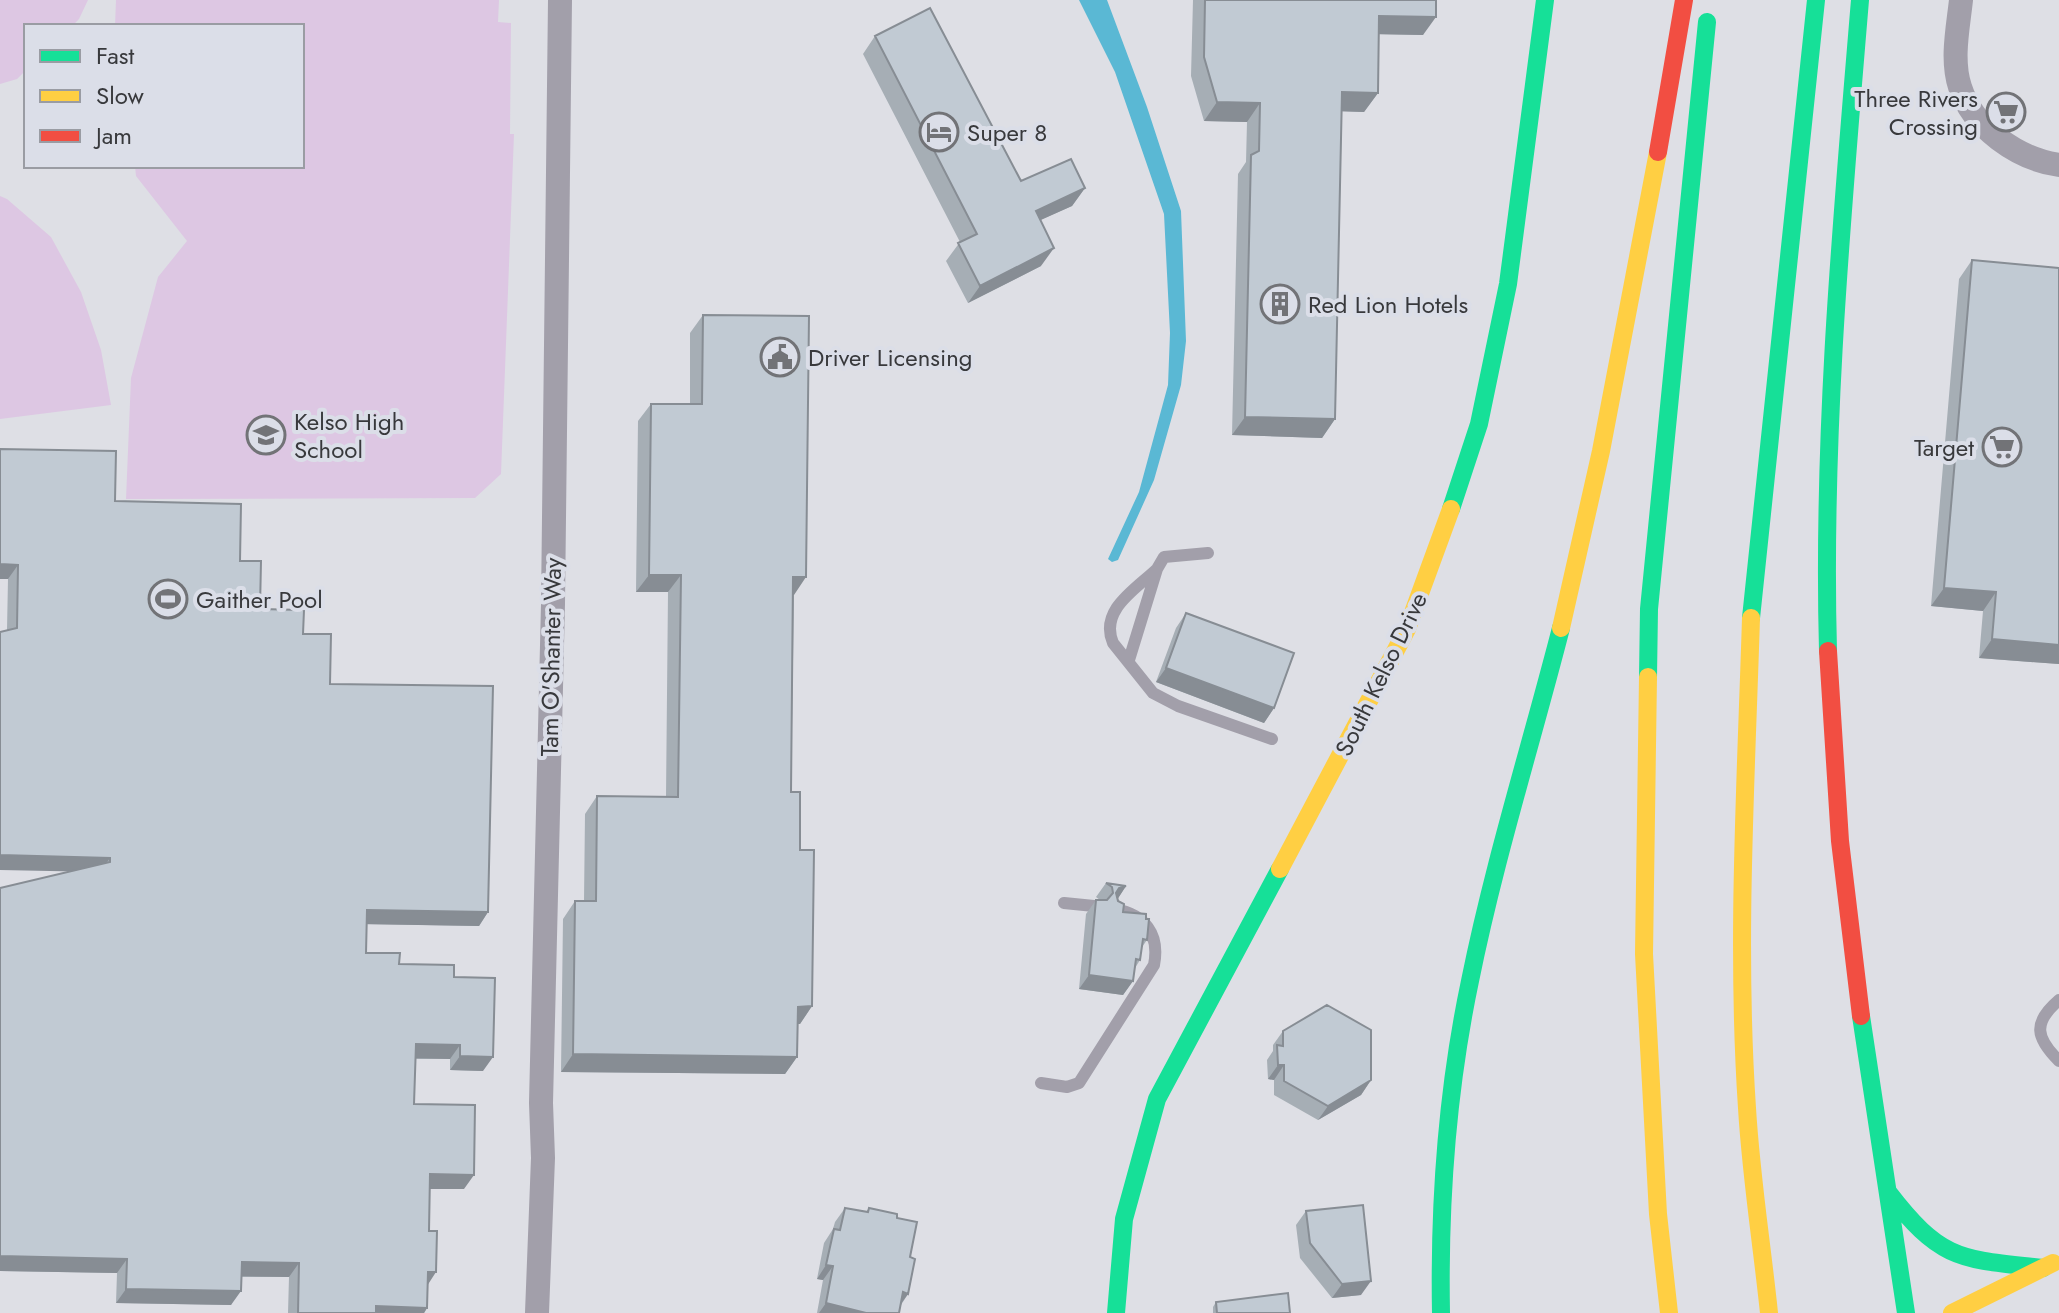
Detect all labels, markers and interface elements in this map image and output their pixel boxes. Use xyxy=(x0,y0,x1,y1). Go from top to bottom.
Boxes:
legend xyxy=(24,24,304,168)
text: Fast xyxy=(96,38,134,73)
text: Slow xyxy=(96,78,144,113)
place label: Three Rivers Crossing xyxy=(1854,81,1978,144)
supermarket icon: Three Rivers Crossing xyxy=(1985,91,2027,133)
hotel icon: Super 8 xyxy=(918,111,960,153)
place label: Super 8 xyxy=(967,115,1047,150)
text: Jam xyxy=(93,118,132,153)
building icon: Red Lion Hotels xyxy=(1259,283,1301,325)
place label: Red Lion Hotels xyxy=(1308,287,1468,322)
public building icon: Driver Licensing xyxy=(759,336,801,378)
place label: Driver Licensing xyxy=(808,340,972,375)
place label: Kelso High School xyxy=(294,404,404,467)
school or university icon: Kelso High School xyxy=(245,414,287,456)
supermarket icon: Target xyxy=(1981,426,2023,468)
place label: Target xyxy=(1914,430,1974,465)
street label: Tam O'Shanter Way xyxy=(532,557,570,757)
sports icon: Gaither Pool xyxy=(147,578,189,620)
place label: Gaither Pool xyxy=(196,582,323,617)
street label: South Kelso Drive xyxy=(1326,586,1436,762)

